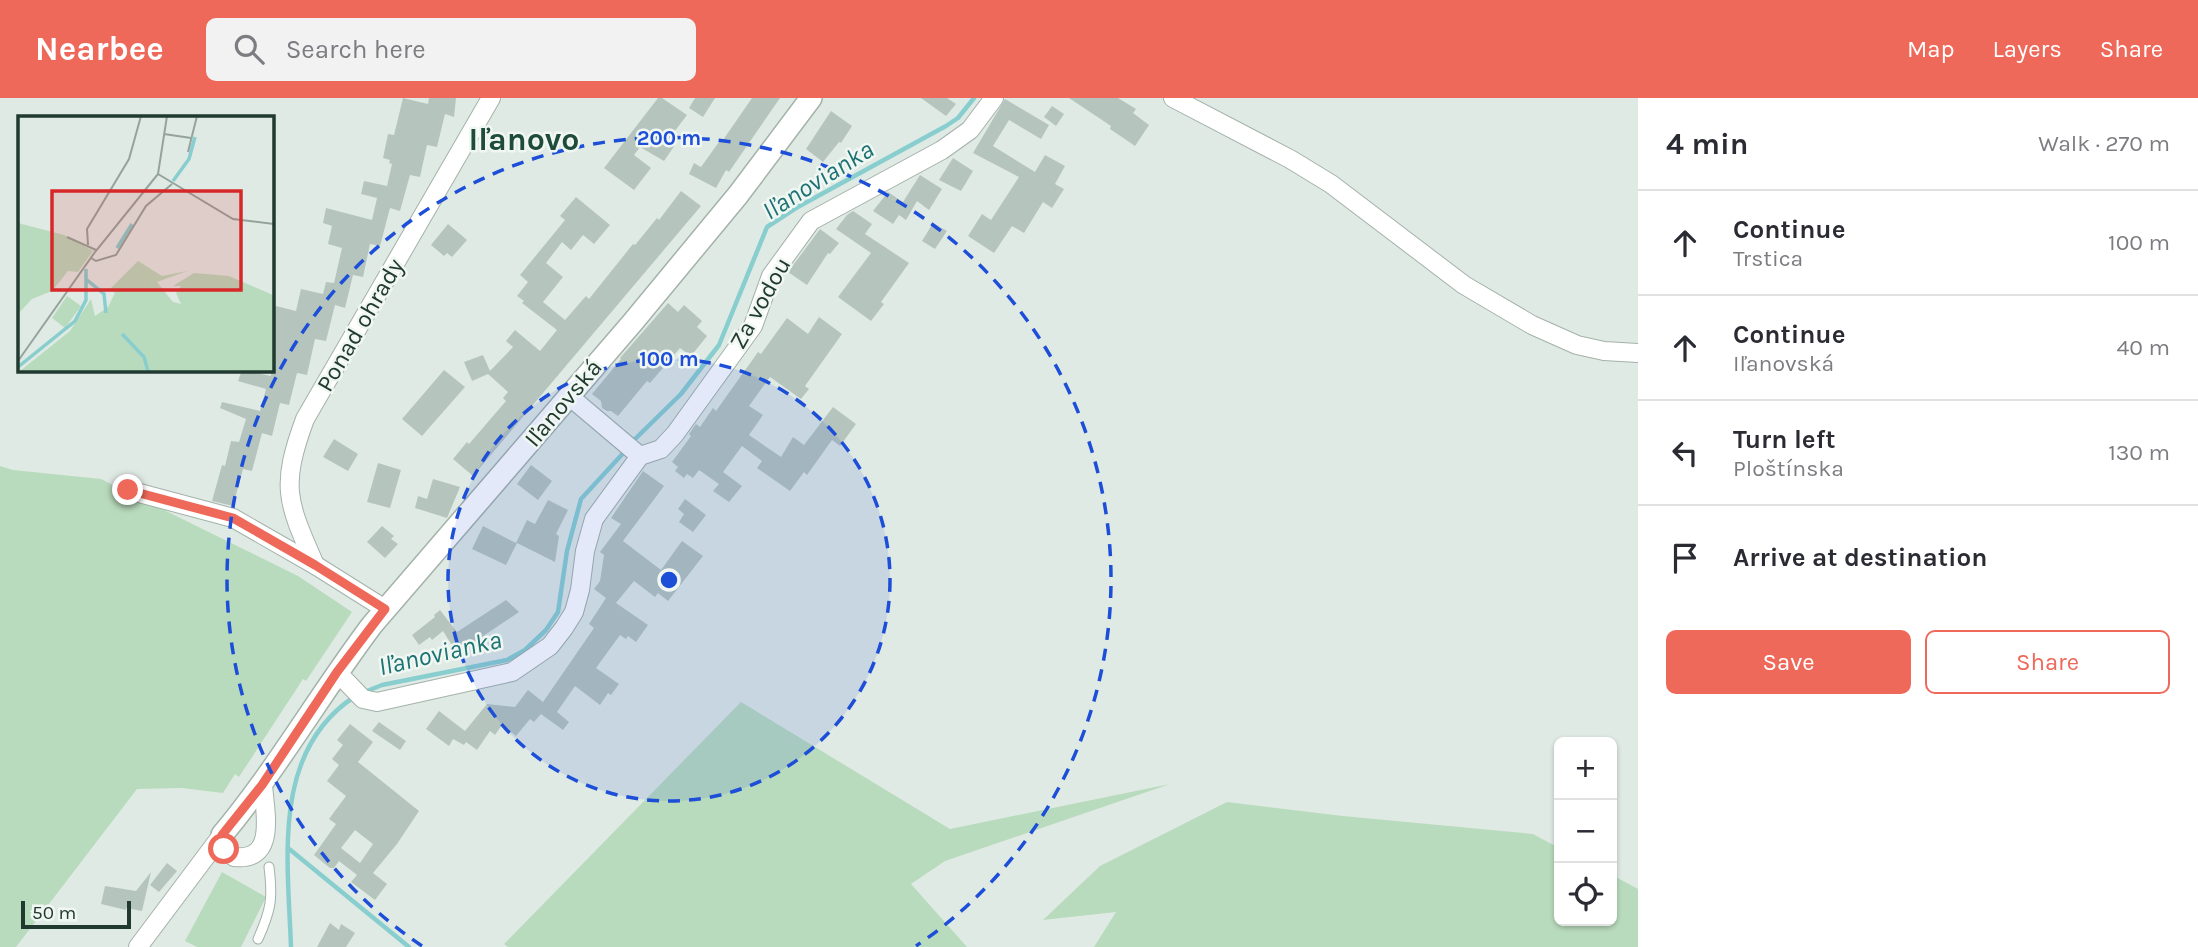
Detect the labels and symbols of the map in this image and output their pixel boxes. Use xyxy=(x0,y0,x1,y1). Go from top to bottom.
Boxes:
inset map xyxy=(18,116,273,371)
district label: Iľanovo xyxy=(469,121,579,158)
text: 200 m xyxy=(637,126,701,150)
water label: Iľanovianka xyxy=(757,134,879,226)
street label: Za vodou xyxy=(723,252,797,354)
street label: Ponad ohrady xyxy=(311,254,409,396)
text: 100 m xyxy=(639,347,699,371)
street label: Iľanovská xyxy=(518,354,608,452)
route end xyxy=(112,474,143,505)
centre of rings xyxy=(657,568,681,592)
water label: Iľanovianka xyxy=(375,624,505,682)
route start xyxy=(208,833,239,864)
scale bar xyxy=(21,898,131,930)

